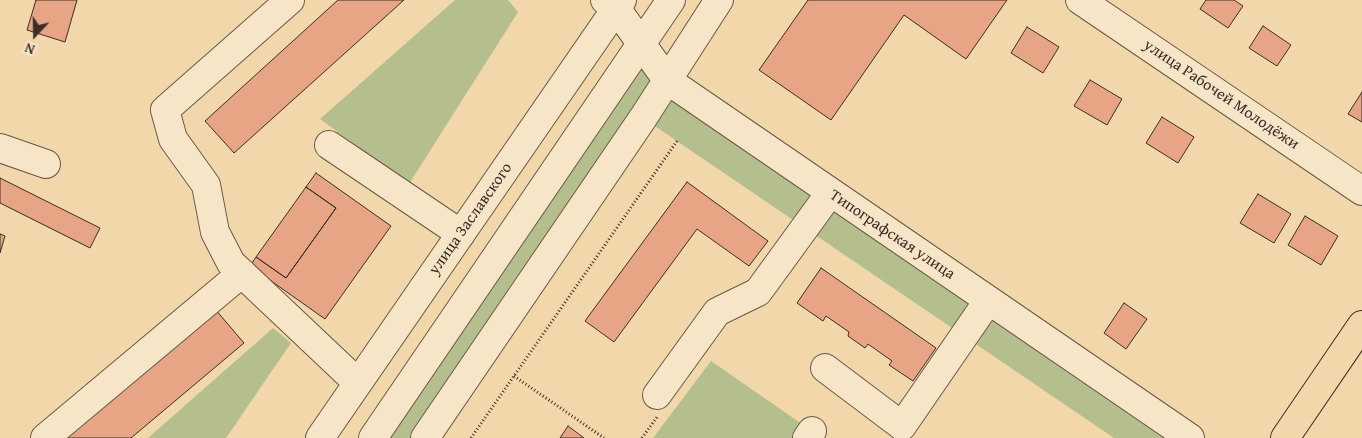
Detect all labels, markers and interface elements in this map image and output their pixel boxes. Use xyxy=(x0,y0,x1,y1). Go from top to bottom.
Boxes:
north arrow xyxy=(10,10,60,60)
street label: улица Рабочей Молодёжи xyxy=(1140,36,1302,154)
text: N xyxy=(22,38,38,60)
street label: улица Заславского xyxy=(425,159,517,279)
street label: Типографская улица xyxy=(826,186,958,284)

